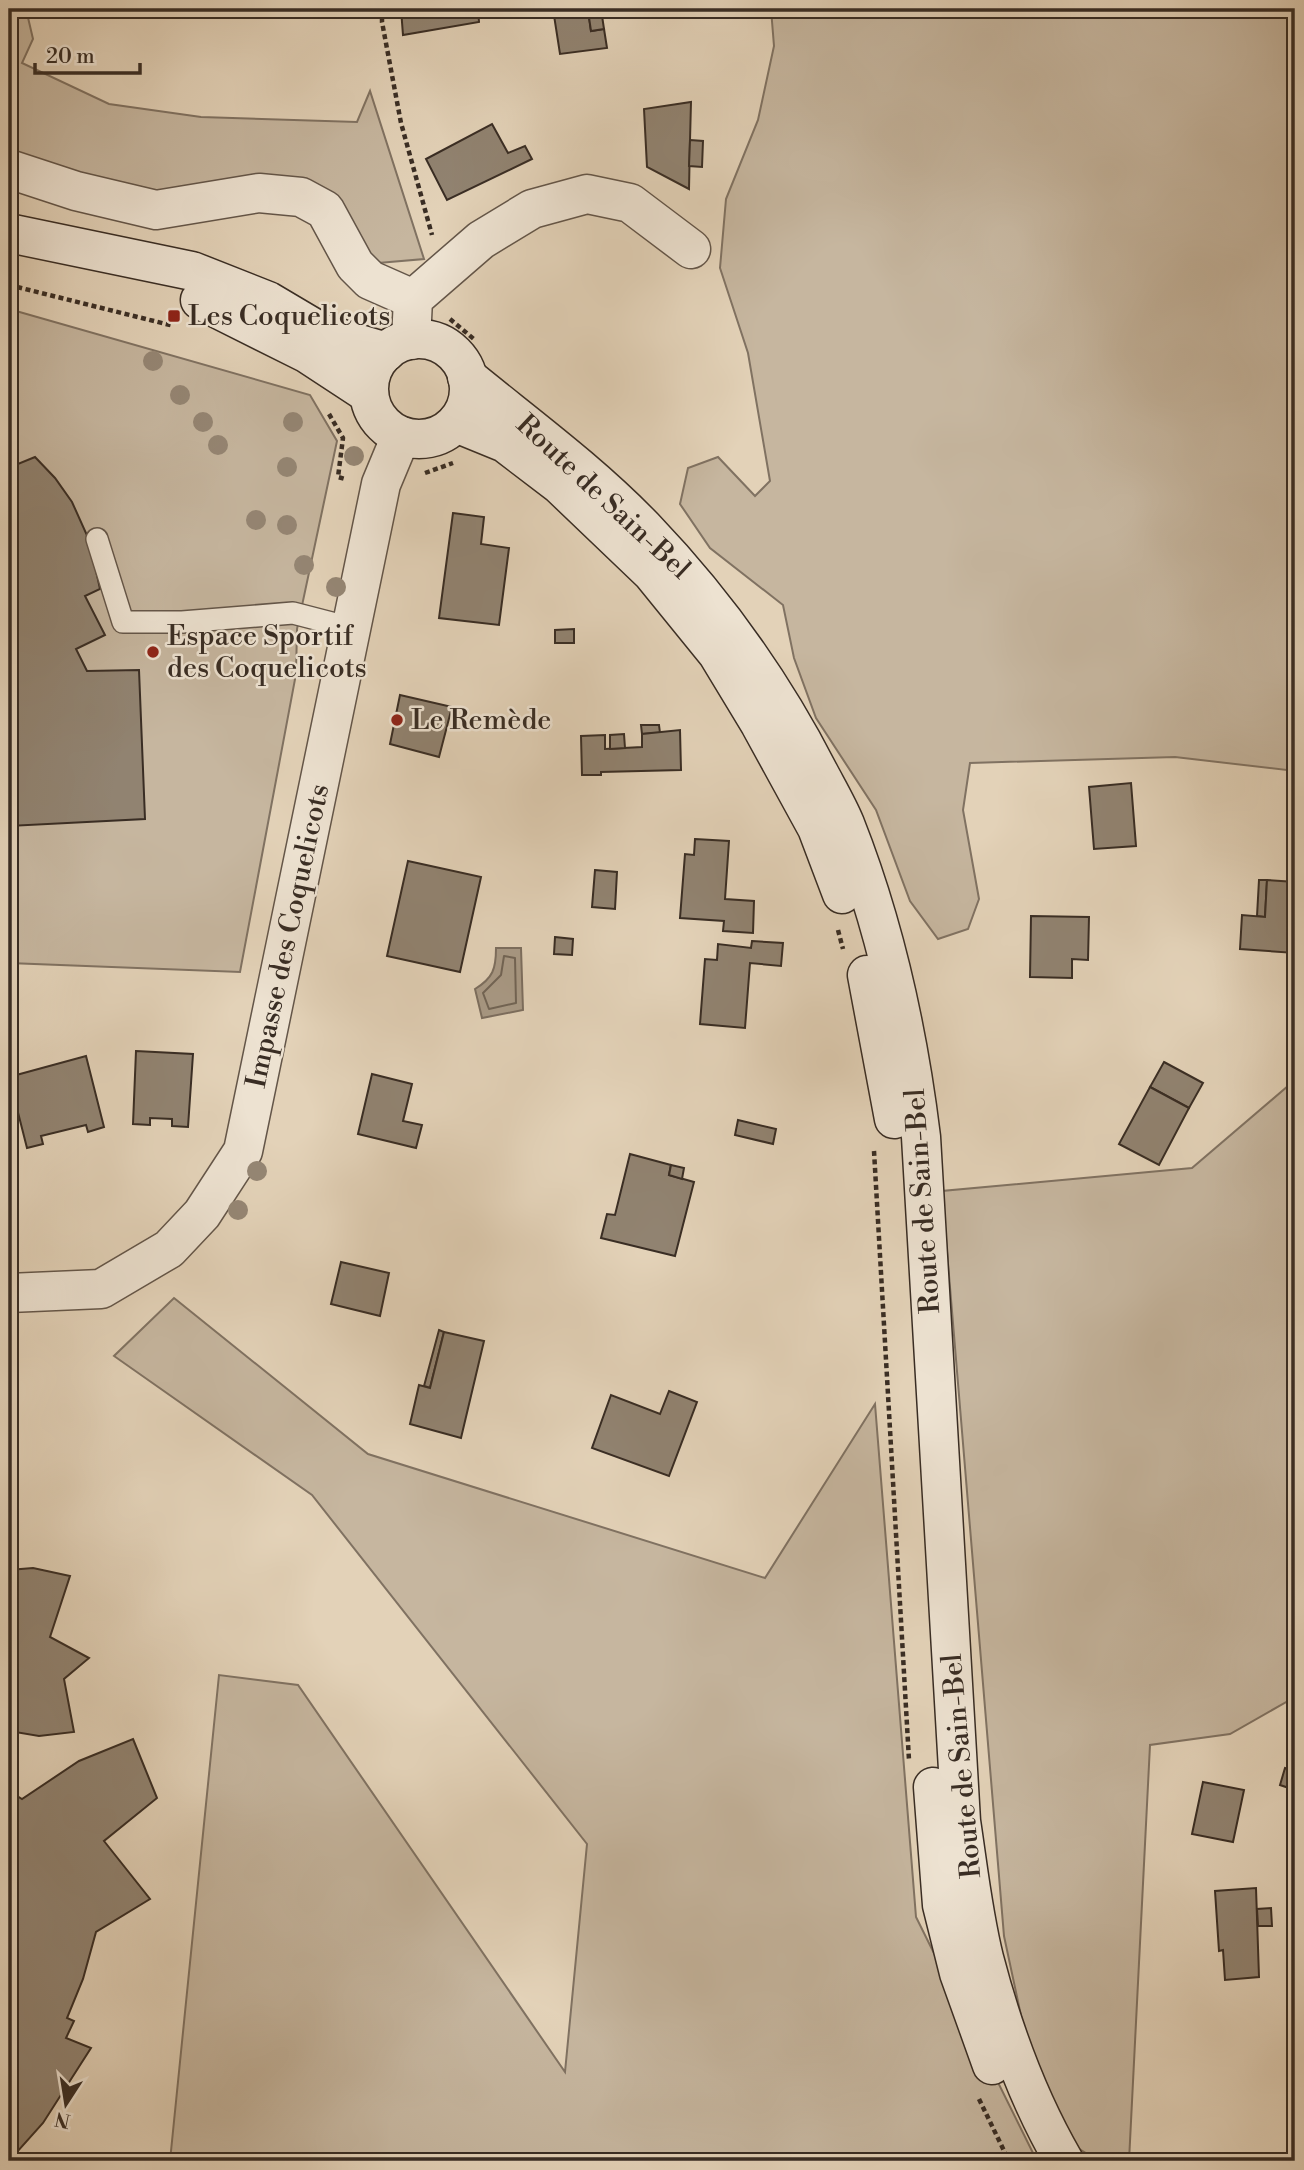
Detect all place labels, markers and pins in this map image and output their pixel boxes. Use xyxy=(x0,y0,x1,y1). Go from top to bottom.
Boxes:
place label: Les Coquelicots xyxy=(188,299,390,334)
marker: Les Coquelicots xyxy=(166,308,182,324)
place label: Espace Sportif des Coquelicots xyxy=(167,619,367,686)
marker: Espace Sportif des Coquelicots xyxy=(145,644,161,660)
place label: Le Remède xyxy=(411,703,551,738)
marker: Le Remède xyxy=(389,712,405,728)

